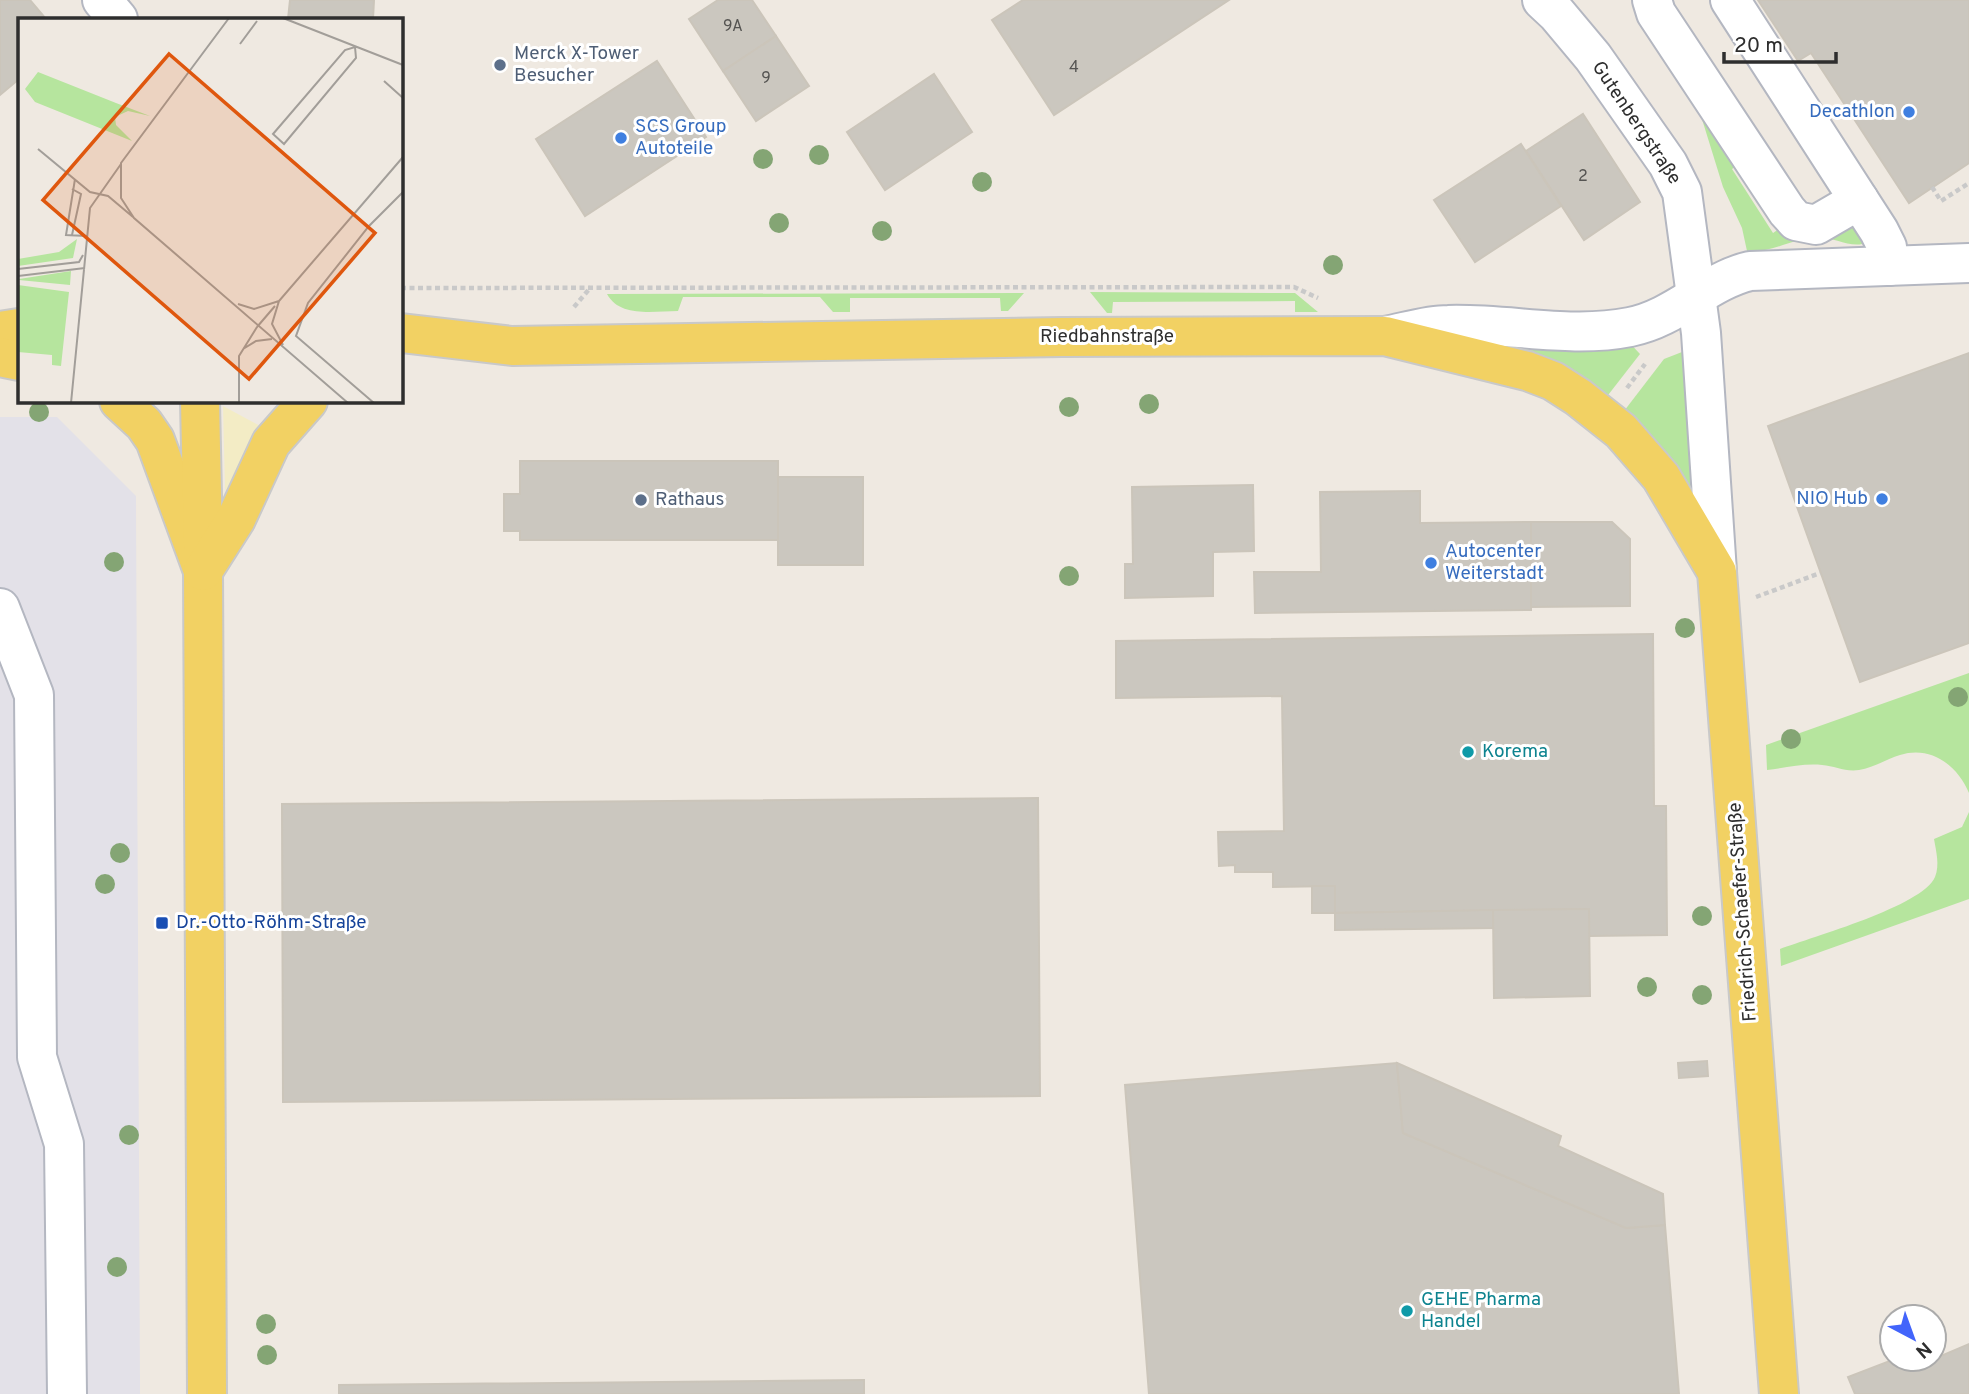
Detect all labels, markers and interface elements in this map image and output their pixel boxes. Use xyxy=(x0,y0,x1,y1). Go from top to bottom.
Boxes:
house number: 9A xyxy=(723,17,743,37)
inset map xyxy=(18,18,402,402)
scale bar xyxy=(1724,21,1836,65)
text: 20 m xyxy=(1734,33,1783,60)
place label: Merck X-Tower Besucher xyxy=(514,42,640,88)
marker: Merck X-Tower Besucher xyxy=(492,57,508,73)
street label: Gutenbergstraße xyxy=(1586,57,1686,189)
house number: 4 xyxy=(1069,58,1079,78)
house number: 9 xyxy=(761,69,771,89)
place label: Decathlon xyxy=(1809,100,1895,124)
marker: Decathlon xyxy=(1901,104,1917,120)
place label: SCS Group Autoteile xyxy=(635,115,727,161)
marker: SCS Group Autoteile xyxy=(613,130,629,146)
house number: 2 xyxy=(1578,167,1588,187)
street label: Riedbahnstraße xyxy=(1040,325,1174,349)
place label: NIO Hub xyxy=(1796,487,1868,511)
place label: Rathaus xyxy=(655,488,724,512)
marker: NIO Hub xyxy=(1874,491,1890,507)
marker: Rathaus xyxy=(633,492,649,508)
place label: Autocenter Weiterstadt xyxy=(1445,540,1544,586)
marker: Autocenter Weiterstadt xyxy=(1423,555,1439,571)
place label: Korema xyxy=(1482,740,1548,764)
marker: Korema xyxy=(1460,744,1476,760)
street label: Friedrich-Schaefer-Straße xyxy=(1723,802,1763,1022)
place label: Dr.-Otto-Röhm-Straße xyxy=(176,911,367,935)
marker: Dr.-Otto-Röhm-Straße xyxy=(154,915,170,931)
place label: GEHE Pharma Handel xyxy=(1421,1288,1541,1334)
marker: GEHE Pharma Handel xyxy=(1399,1303,1415,1319)
north arrow xyxy=(1878,1303,1948,1373)
text: N xyxy=(1910,1336,1936,1363)

